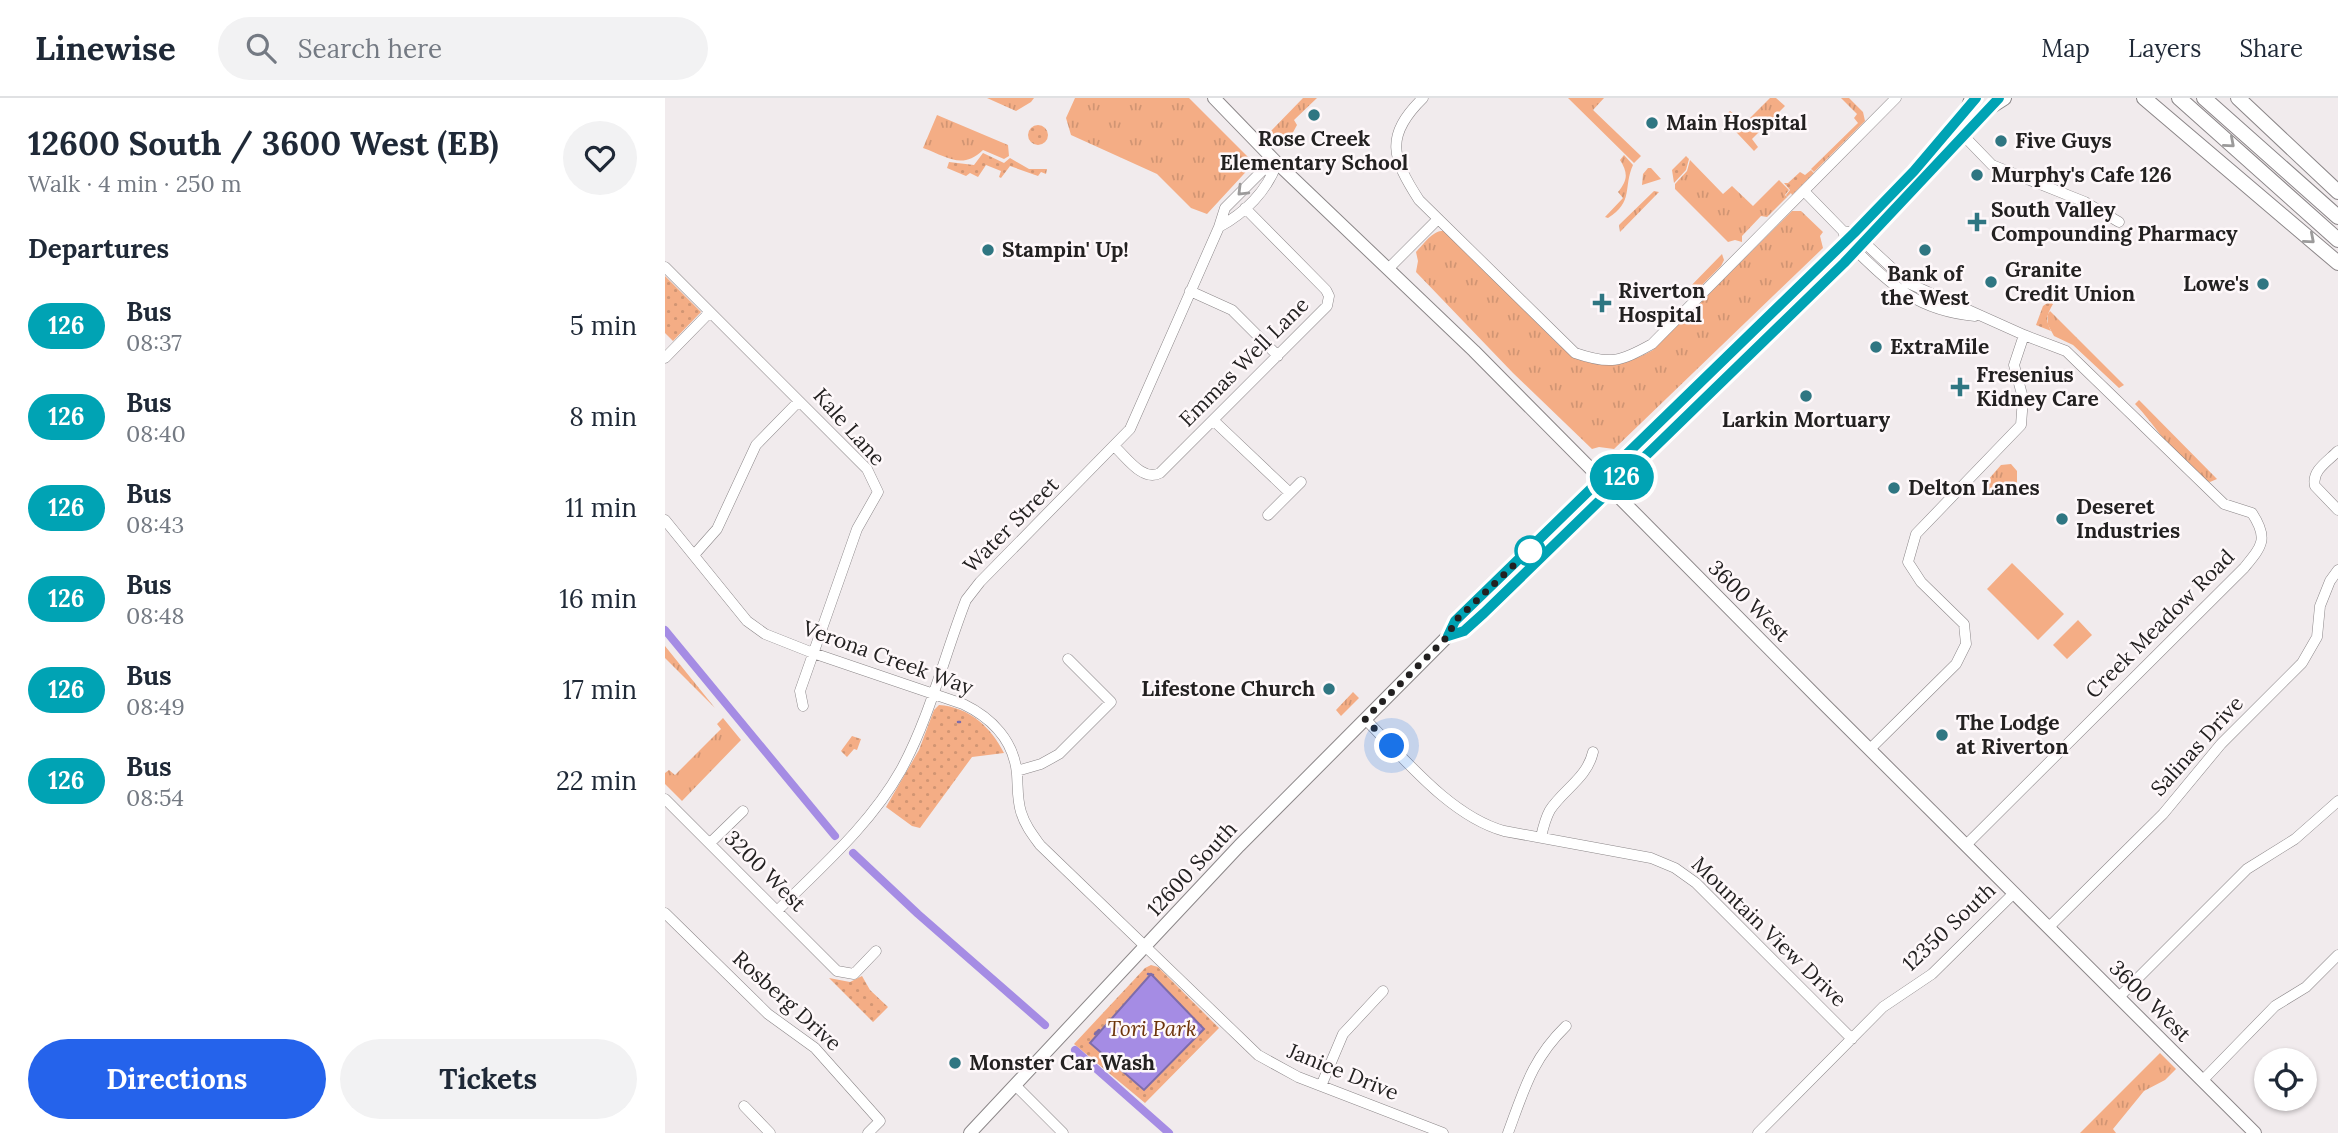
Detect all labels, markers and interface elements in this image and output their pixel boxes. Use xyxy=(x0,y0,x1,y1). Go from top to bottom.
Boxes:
search box xyxy=(218,17,708,80)
text: Linewise xyxy=(35,27,176,69)
icon: search xyxy=(242,29,280,67)
text: Search here xyxy=(298,32,442,65)
text: Map xyxy=(2041,33,2090,64)
text: Layers xyxy=(2128,33,2201,64)
text: Share xyxy=(2239,33,2303,64)
marker: Rose Creek Elementary School xyxy=(1306,107,1322,123)
place label: Main Hospital xyxy=(1666,109,1808,136)
marker: Main Hospital xyxy=(1644,115,1660,131)
button: heart xyxy=(563,121,637,195)
text: 12600 South / 3600 West (EB) xyxy=(28,122,499,164)
place label: Rose Creek Elementary School xyxy=(1220,125,1409,176)
place label: Five Guys xyxy=(2015,127,2112,154)
marker: Five Guys xyxy=(1993,133,2009,149)
one-way arrow xyxy=(2222,135,2235,147)
place label: Murphy's Cafe 126 xyxy=(1991,161,2172,188)
marker: Murphy's Cafe 126 xyxy=(1969,167,1985,183)
text: Walk · 4 min · 250 m xyxy=(28,169,241,198)
one-way arrow xyxy=(1238,182,1251,195)
place label: South Valley Compounding Pharmacy xyxy=(1991,196,2238,247)
marker: South Valley Compounding Pharmacy xyxy=(1969,214,1985,230)
one-way arrow xyxy=(2302,231,2315,243)
text: Departures xyxy=(28,232,169,265)
place label: Stampin' Up! xyxy=(1002,236,1129,263)
marker: Stampin' Up! xyxy=(980,242,996,258)
marker: Bank of the West xyxy=(1917,242,1933,258)
place label: Granite Credit Union xyxy=(2005,256,2135,307)
place label: Bank of the West xyxy=(1881,260,1970,311)
place label: Lowe's xyxy=(2183,270,2249,297)
marker: Granite Credit Union xyxy=(1983,274,1999,290)
marker: Lowe's xyxy=(2255,276,2271,292)
place label: Riverton Hospital xyxy=(1618,277,1706,328)
street label: Emmas Well Lane xyxy=(1173,291,1314,432)
marker: Riverton Hospital xyxy=(1592,293,1612,313)
text: Bus xyxy=(126,295,172,328)
text: 5 min xyxy=(570,309,637,342)
text: 126 xyxy=(48,310,85,341)
text: 08:37 xyxy=(126,328,182,357)
place label: ExtraMile xyxy=(1890,333,1989,360)
marker: ExtraMile xyxy=(1868,339,1884,355)
place label: Fresenius Kidney Care xyxy=(1976,361,2099,412)
marker: Fresenius Kidney Care xyxy=(1950,377,1970,397)
street label: Kale Lane xyxy=(807,382,891,471)
text: Bus xyxy=(126,386,172,419)
marker: Larkin Mortuary xyxy=(1798,388,1814,404)
text: 8 min xyxy=(569,400,637,433)
text: 126 xyxy=(48,401,85,432)
place label: Larkin Mortuary xyxy=(1722,406,1891,433)
text: 08:40 xyxy=(126,419,186,448)
line badge: 126 xyxy=(1582,454,1662,500)
text: 126 xyxy=(1604,461,1640,492)
street label: Water Street xyxy=(957,470,1065,578)
place label: Delton Lanes xyxy=(1908,474,2040,501)
text: Bus xyxy=(126,477,172,510)
marker: Delton Lanes xyxy=(1886,480,1902,496)
text: 11 min xyxy=(565,491,637,524)
text: 126 xyxy=(48,492,85,523)
place label: Deseret Industries xyxy=(2076,493,2180,544)
text: 08:43 xyxy=(126,510,184,539)
marker: Deseret Industries xyxy=(2054,511,2070,527)
unlabelled marker xyxy=(1515,536,1545,566)
street label: Creek Meadow Road xyxy=(2079,543,2240,704)
street label: 3600 West xyxy=(1703,554,1797,648)
text: Bus xyxy=(126,568,172,601)
text: 16 min xyxy=(559,582,637,615)
text: 126 xyxy=(48,583,85,614)
text: 08:48 xyxy=(126,601,184,630)
street label: Verona Creek Way xyxy=(798,614,977,701)
text: Bus xyxy=(126,659,172,692)
text: 17 min xyxy=(562,673,637,706)
text: 126 xyxy=(48,674,85,705)
place label: Lifestone Church xyxy=(1141,675,1315,702)
marker: Lifestone Church xyxy=(1321,681,1337,697)
street label: Salinas Drive xyxy=(2145,690,2249,801)
text: 08:49 xyxy=(126,692,185,721)
place label: The Lodge at Riverton xyxy=(1956,709,2069,760)
marker: The Lodge at Riverton xyxy=(1934,727,1950,743)
your location xyxy=(1374,728,1409,763)
text: Bus xyxy=(126,750,172,783)
text: 22 min xyxy=(556,764,637,797)
text: 126 xyxy=(48,765,85,796)
text: 08:54 xyxy=(126,783,184,812)
street label: 12600 South xyxy=(1141,816,1242,922)
street label: 3200 West xyxy=(719,824,812,918)
street label: Mountain View Drive xyxy=(1686,851,1852,1013)
street label: 12350 South xyxy=(1896,877,2001,977)
street label: Rosberg Drive xyxy=(727,945,847,1057)
street label: 3600 West xyxy=(2104,954,2198,1048)
park label: Tori Park xyxy=(1107,1015,1197,1042)
street label: Janice Drive xyxy=(1283,1037,1403,1106)
button: Directions xyxy=(28,1039,326,1119)
button: Tickets xyxy=(340,1039,637,1119)
map controls xyxy=(2254,1048,2317,1111)
button: locate xyxy=(2254,1048,2317,1111)
place label: Monster Car Wash xyxy=(969,1049,1155,1076)
marker: Monster Car Wash xyxy=(947,1055,963,1071)

